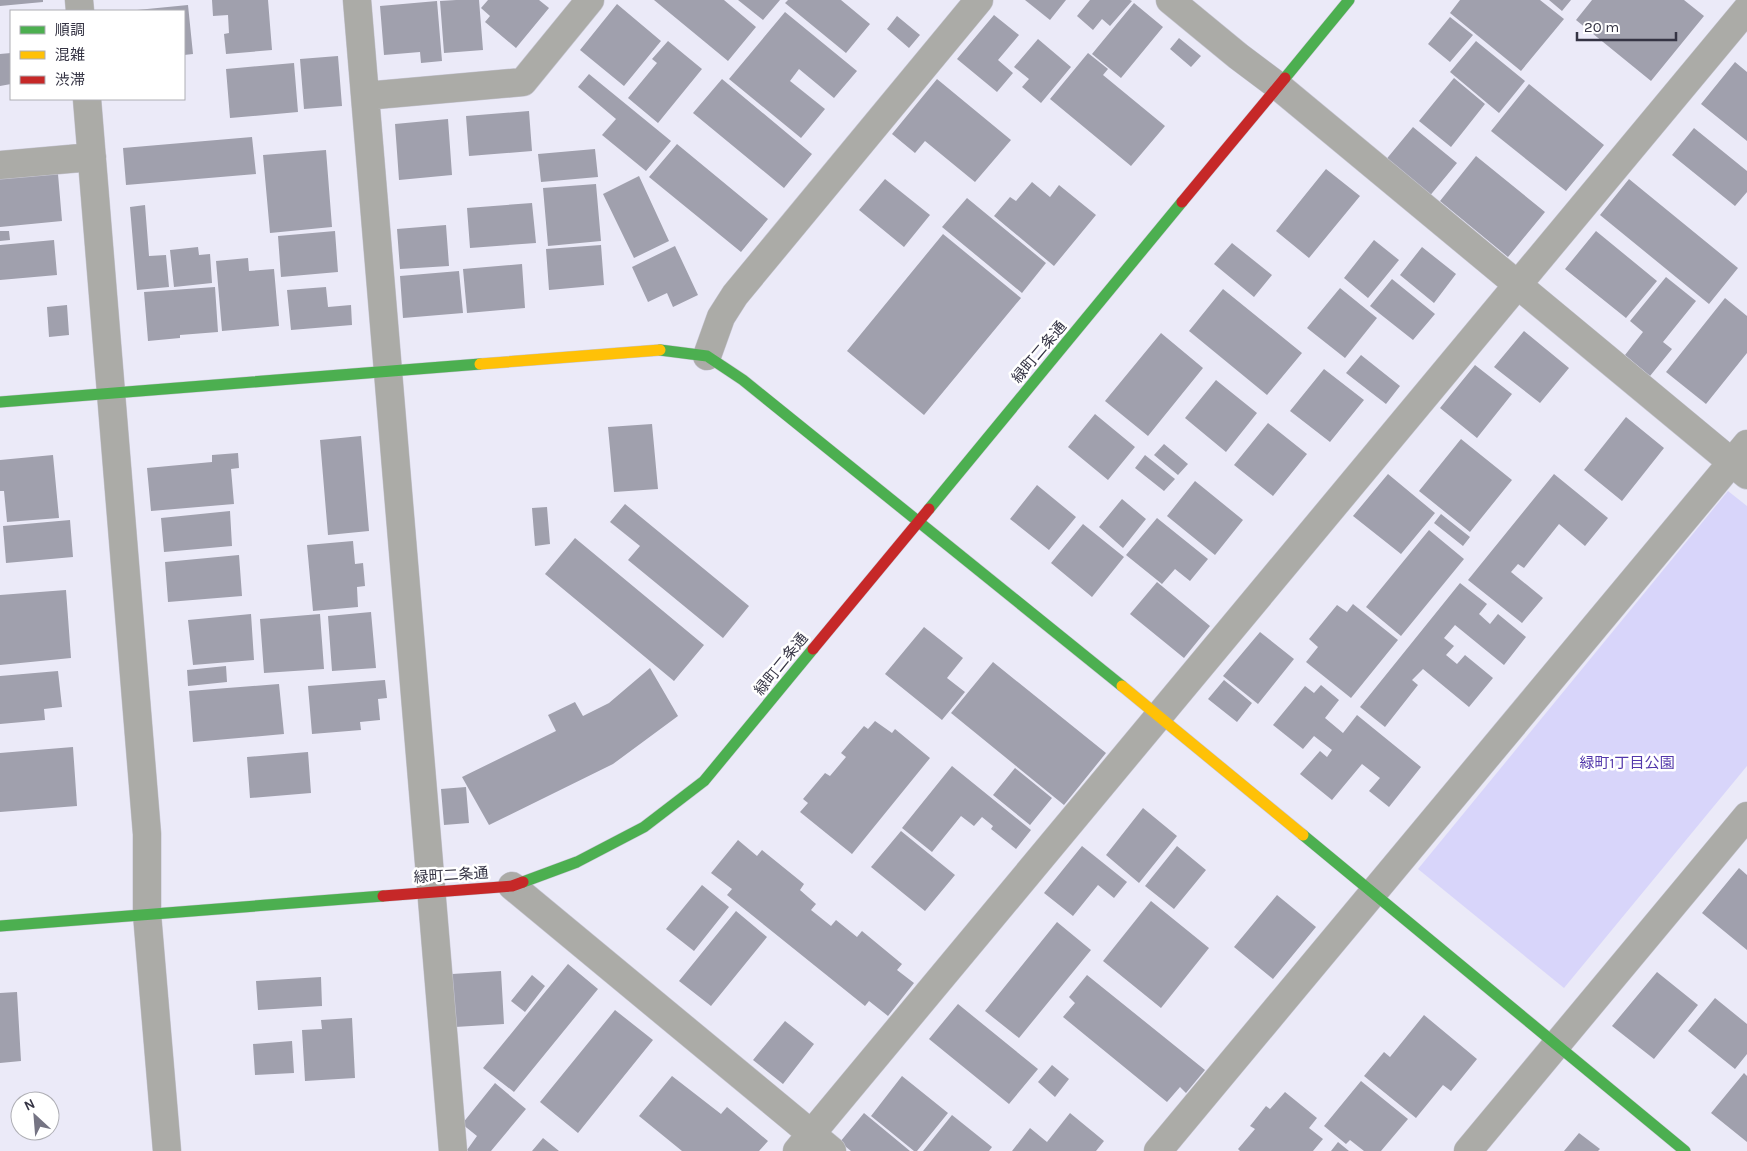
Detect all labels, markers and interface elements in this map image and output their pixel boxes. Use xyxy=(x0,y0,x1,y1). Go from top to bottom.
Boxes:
legend xyxy=(10,10,185,100)
scale bar xyxy=(1577,10,1676,42)
text: 20 m xyxy=(1584,18,1619,36)
text: 順調 xyxy=(55,21,85,39)
text: 混雑 xyxy=(55,46,85,64)
text: 渋滞 xyxy=(55,71,85,89)
street label: 緑町二条通 xyxy=(1008,317,1070,387)
street label: 緑町二条通 xyxy=(750,629,812,699)
park label: 緑町1丁目公園 xyxy=(1580,754,1674,772)
street label: 緑町二条通 xyxy=(413,863,489,887)
north arrow xyxy=(10,1091,60,1141)
text: N xyxy=(21,1095,38,1115)

